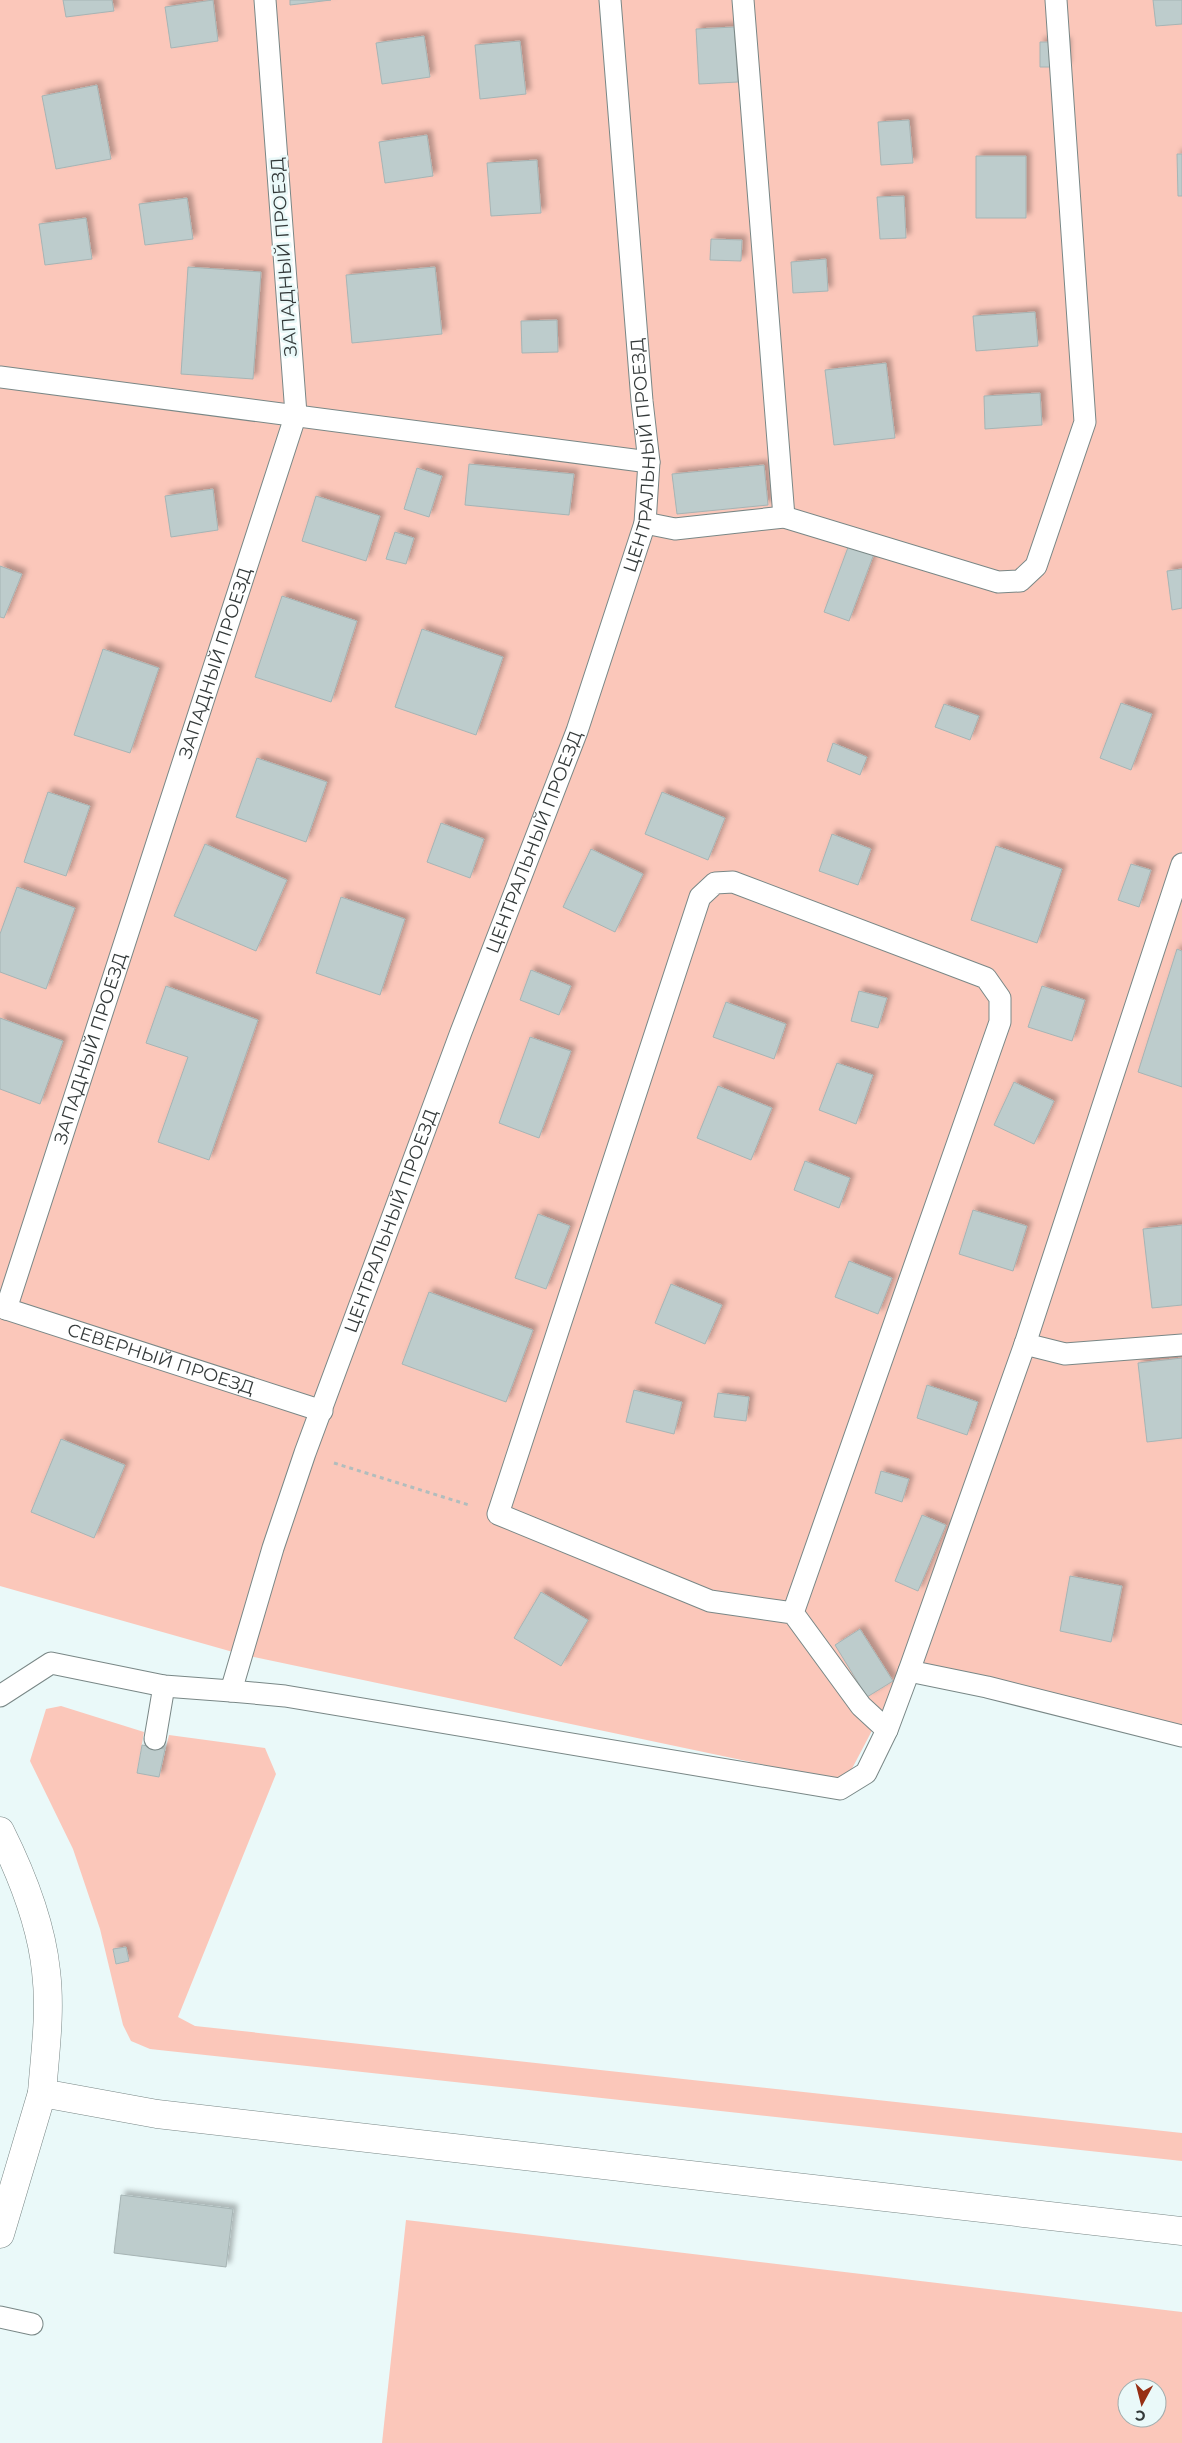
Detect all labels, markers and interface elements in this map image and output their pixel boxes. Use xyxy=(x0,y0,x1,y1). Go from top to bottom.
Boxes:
street label: ЗАПАДНЫЙ ПРОЕЗД xyxy=(266,157,302,357)
street label: ЦЕНТРАЛЬНЫЙ ПРОЕЗД xyxy=(619,337,660,575)
street label: ЗАПАДНЫЙ ПРОЕЗД xyxy=(174,565,257,761)
street label: ЦЕНТРАЛЬНЫЙ ПРОЕЗД xyxy=(481,728,587,957)
street label: ЗАПАДНЫЙ ПРОЕЗД xyxy=(49,950,132,1147)
street label: ЦЕНТРАЛЬНЫЙ ПРОЕЗД xyxy=(340,1106,442,1336)
street label: СЕВЕРНЫЙ ПРОЕЗД xyxy=(65,1318,257,1399)
north arrow xyxy=(1117,2378,1167,2428)
text: С xyxy=(1134,2406,1147,2425)

